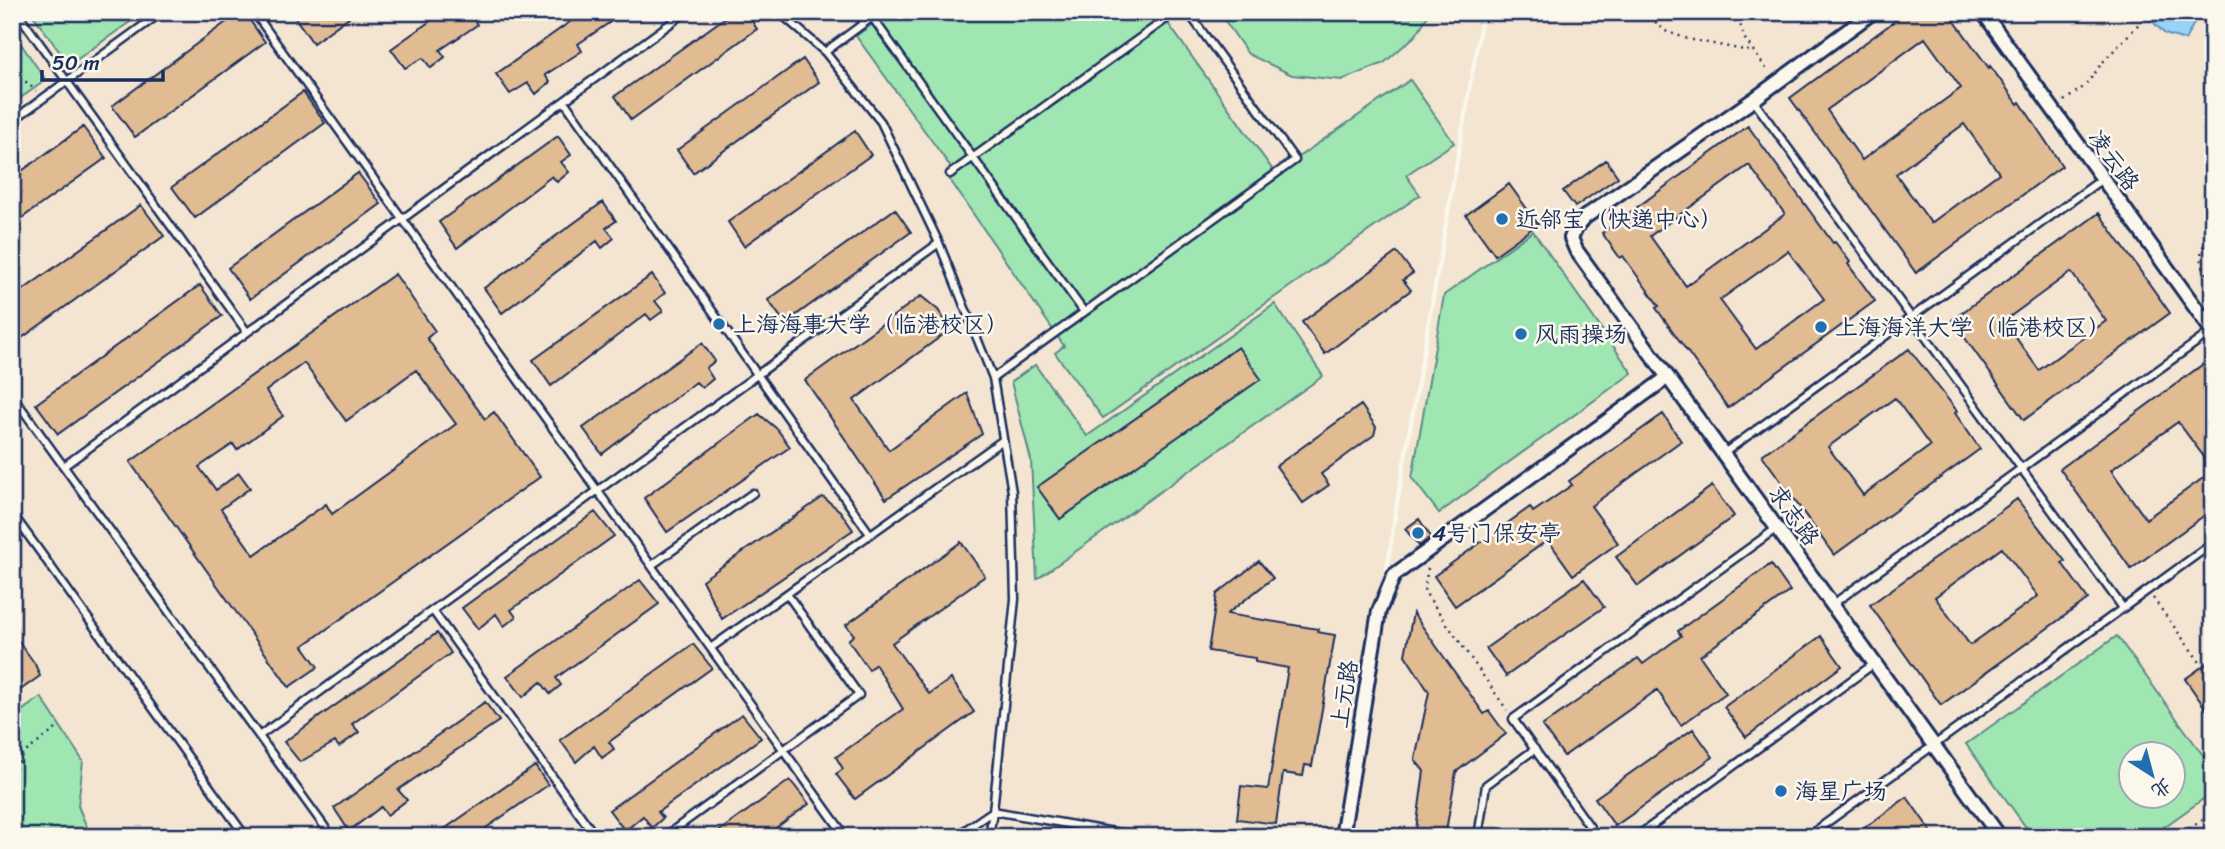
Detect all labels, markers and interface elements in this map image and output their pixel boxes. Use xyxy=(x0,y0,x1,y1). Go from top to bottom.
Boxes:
scale bar xyxy=(42,38,163,82)
text: 50 m xyxy=(52,44,100,82)
street label: 凌云路 xyxy=(2077,120,2150,200)
place label: 近邻宝（快递中心） xyxy=(1516,199,1723,240)
marker: 近邻宝（快递中心） xyxy=(1494,211,1510,227)
place label: 上海海事大学（临港校区） xyxy=(733,304,1009,345)
place label: 上海海洋大学（临港校区） xyxy=(1835,307,2111,348)
place label: 风雨操场 xyxy=(1535,314,1627,355)
marker: 上海海事大学（临港校区） xyxy=(711,316,727,332)
marker: 上海海洋大学（临港校区） xyxy=(1813,319,1829,335)
marker: 风雨操场 xyxy=(1513,326,1529,342)
street label: 求志路 xyxy=(1757,475,1830,555)
place label: 4号门保安亭 xyxy=(1432,513,1561,554)
marker: 4号门保安亭 xyxy=(1410,525,1426,541)
street label: 上元路 xyxy=(1319,657,1370,731)
north arrow xyxy=(2116,740,2186,810)
text: 北 xyxy=(2144,769,2179,807)
place label: 海星广场 xyxy=(1795,771,1887,812)
marker: 海星广场 xyxy=(1773,783,1789,799)

